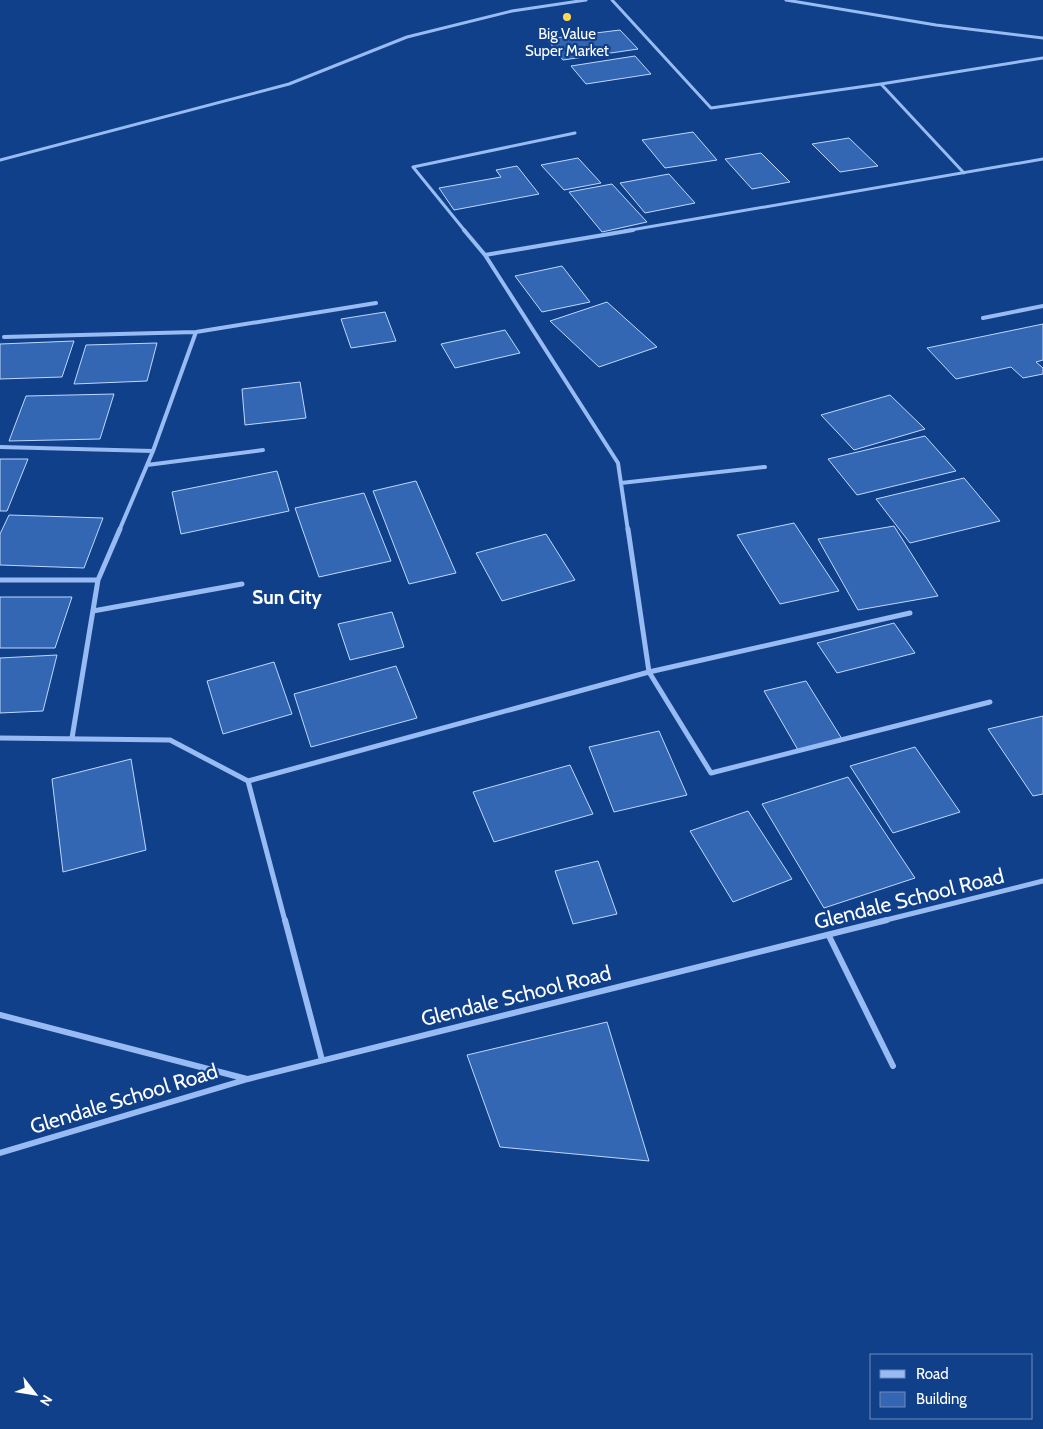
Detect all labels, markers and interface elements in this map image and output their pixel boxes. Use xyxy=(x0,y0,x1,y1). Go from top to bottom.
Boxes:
marker: Big Value Super Market xyxy=(561,11,573,23)
place label: Big Value Super Market xyxy=(525,25,609,60)
district label: Sun City xyxy=(252,586,323,609)
street label: Glendale School Road xyxy=(811,863,1006,934)
street label: Glendale School Road xyxy=(418,960,613,1031)
street label: Glendale School Road xyxy=(27,1058,221,1139)
legend xyxy=(870,1354,1033,1419)
text: Road xyxy=(916,1365,949,1383)
north arrow xyxy=(10,1369,60,1419)
text: Building xyxy=(916,1390,967,1408)
text: N xyxy=(36,1392,56,1410)

